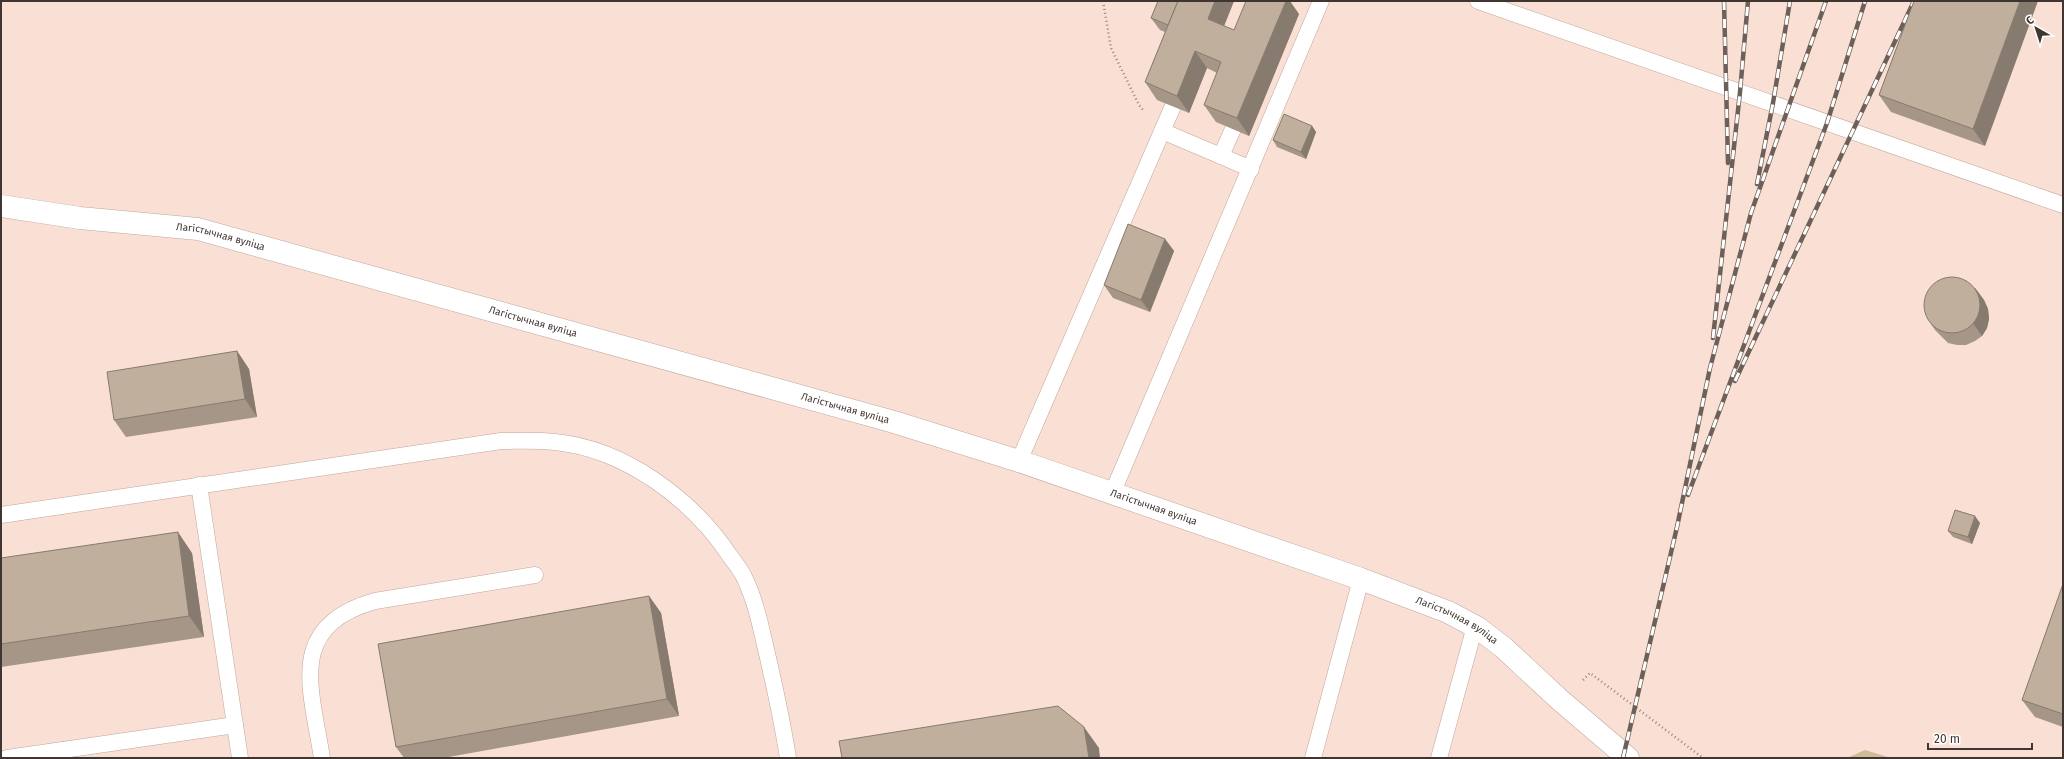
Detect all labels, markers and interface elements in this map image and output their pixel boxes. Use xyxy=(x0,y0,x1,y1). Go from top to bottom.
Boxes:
north arrow xyxy=(2016,8,2056,48)
text: С xyxy=(2023,13,2037,28)
street label: Лагістычная вуліца xyxy=(176,221,266,253)
street label: Лагістычная вуліца xyxy=(487,304,578,340)
street label: Лагістычная вуліца xyxy=(800,391,891,426)
street label: Лагістычная вуліца xyxy=(1109,487,1199,528)
street label: Лагістычная вуліца xyxy=(1414,594,1500,647)
scale bar xyxy=(1928,725,2032,751)
text: 20 m xyxy=(1934,732,1960,746)

